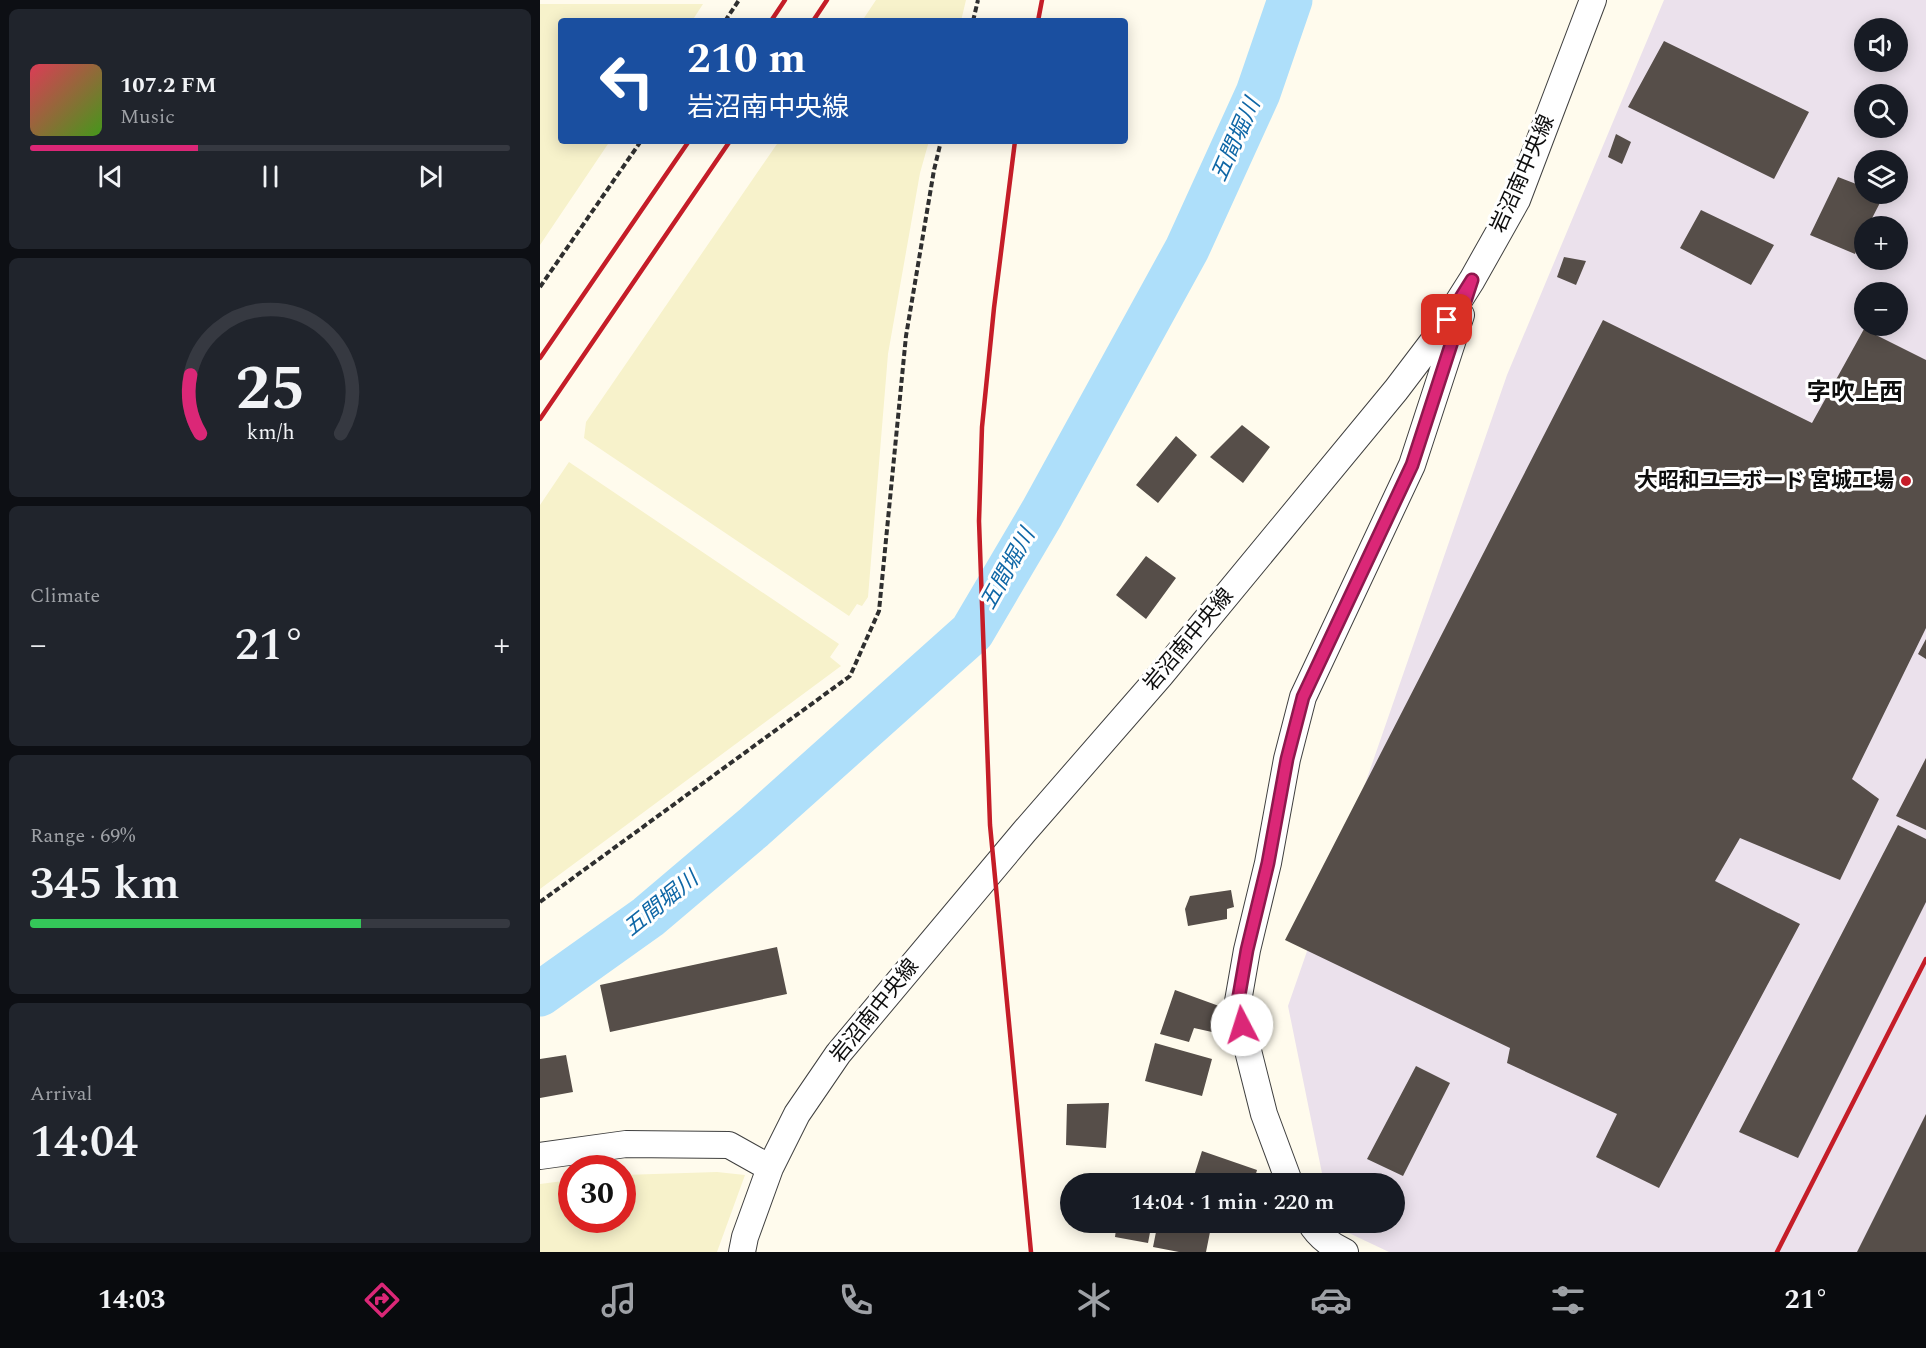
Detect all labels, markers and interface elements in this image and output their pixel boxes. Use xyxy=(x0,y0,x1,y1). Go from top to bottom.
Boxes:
map controls xyxy=(1854,18,1908,336)
button: sound xyxy=(1854,18,1908,72)
text: 210 m xyxy=(687,28,806,91)
icon: left xyxy=(588,42,666,120)
text: 107.2 FM xyxy=(120,69,217,102)
button: search xyxy=(1854,84,1908,138)
text: 岩沼南中央線 xyxy=(687,87,849,129)
water label: 五間堀川 xyxy=(1203,91,1270,187)
text: Music xyxy=(120,102,175,132)
street label: 岩沼南中央線 xyxy=(1483,110,1563,238)
button: layers xyxy=(1854,150,1908,204)
icon: previous xyxy=(94,160,127,193)
icon: pause xyxy=(254,160,287,193)
icon: next xyxy=(414,160,447,193)
button: + xyxy=(1854,216,1908,270)
button: − xyxy=(1854,282,1908,336)
pin xyxy=(1421,294,1472,345)
icon: arrive xyxy=(1430,303,1463,336)
text: 25 xyxy=(235,343,305,438)
district label: 字吹上西 xyxy=(1807,375,1903,411)
text: km/h xyxy=(246,417,294,450)
place label: 大昭和ユニボード 宮城工場 xyxy=(1637,465,1894,497)
marker: 大昭和ユニボード 宮城工場 xyxy=(1899,474,1913,488)
water label: 五間堀川 xyxy=(972,521,1045,615)
text: Climate xyxy=(30,581,100,611)
street label: 岩沼南中央線 xyxy=(1136,581,1242,699)
text: 21° xyxy=(235,611,305,680)
text: − xyxy=(30,620,47,670)
text: + xyxy=(494,620,510,670)
text: Range · 69% xyxy=(30,821,135,851)
text: 345 km xyxy=(30,850,180,919)
water label: 五間堀川 xyxy=(616,862,707,945)
street label: 岩沼南中央線 xyxy=(823,952,927,1070)
position arrow xyxy=(1210,993,1274,1057)
text: Arrival xyxy=(30,1079,92,1109)
text: 14:04 xyxy=(30,1108,138,1177)
speed limit sign: 30 xyxy=(558,1155,636,1233)
text: 14:04 · 1 min · 220 m xyxy=(1131,1186,1334,1219)
text: 14:03 xyxy=(98,1279,165,1321)
icon: directions xyxy=(361,1279,403,1321)
icon: music xyxy=(598,1279,640,1321)
icon: phone xyxy=(835,1279,877,1321)
icon: climate xyxy=(1073,1279,1115,1321)
icon: car xyxy=(1310,1279,1352,1321)
icon: filters xyxy=(1547,1279,1589,1321)
text: 21° xyxy=(1785,1279,1828,1321)

